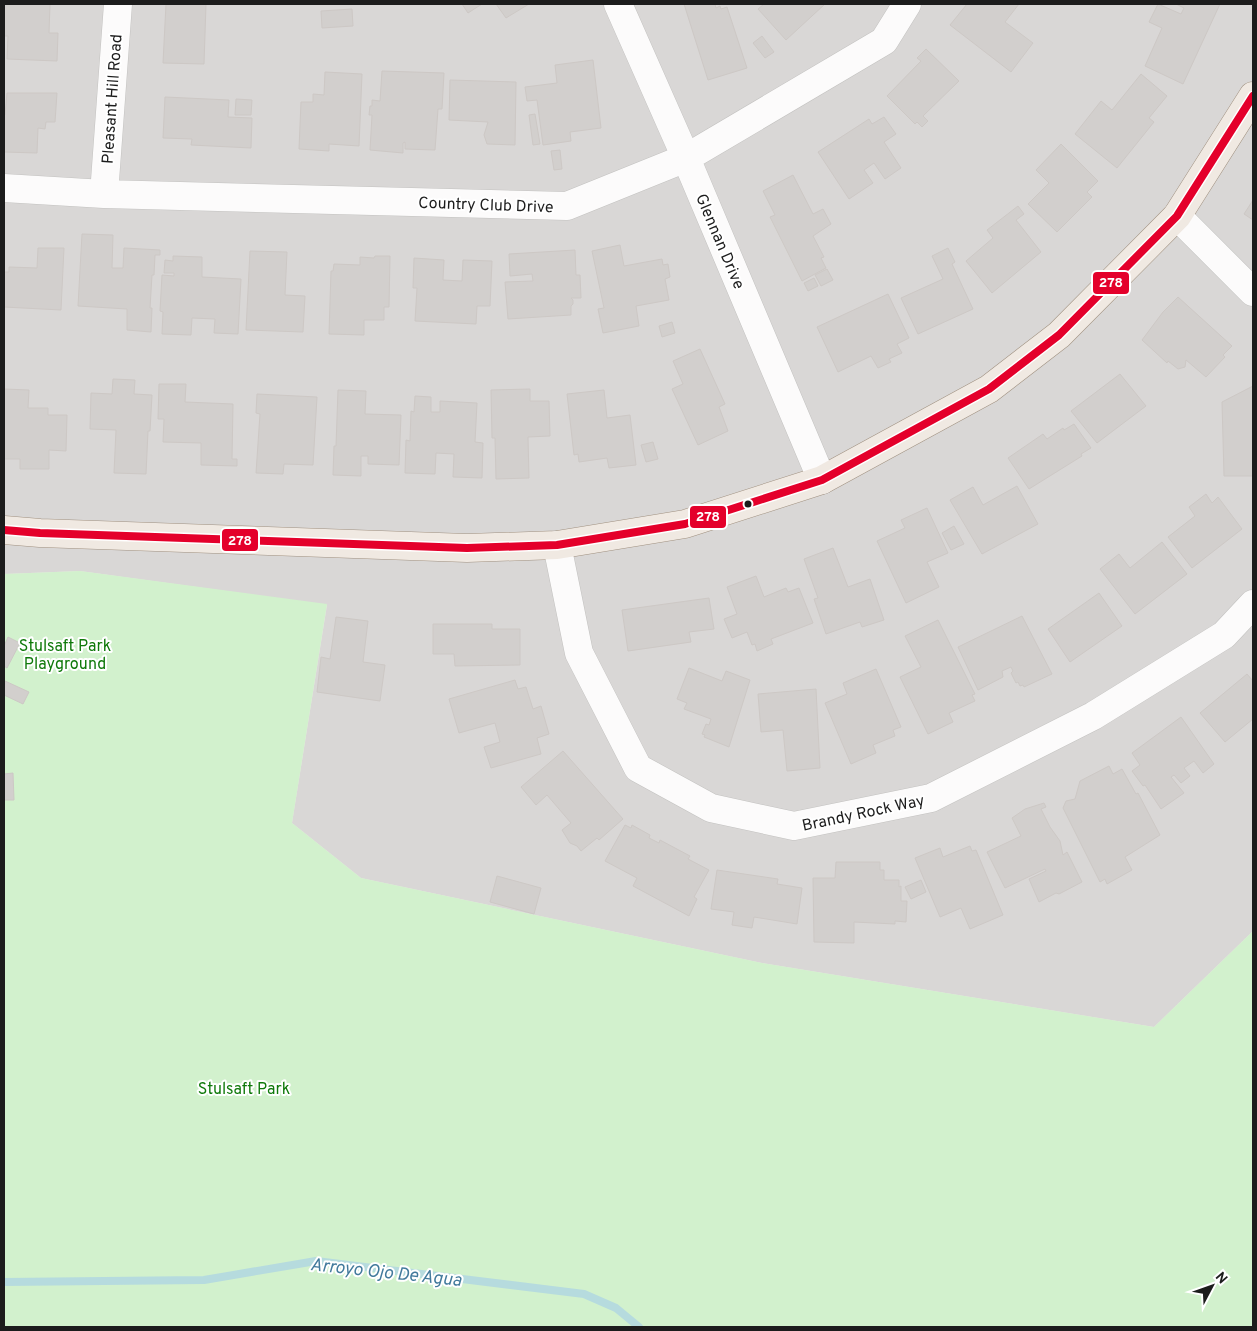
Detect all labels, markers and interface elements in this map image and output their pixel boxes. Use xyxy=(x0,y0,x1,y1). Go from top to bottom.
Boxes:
street label: Pleasant Hill Road xyxy=(98,33,128,165)
street label: Glennan Drive xyxy=(690,191,748,292)
street label: Country Club Drive xyxy=(418,194,554,218)
line badge: 278 xyxy=(1092,271,1130,295)
text: 278 xyxy=(1099,275,1123,292)
unlabelled marker xyxy=(743,499,753,509)
line badge: 278 xyxy=(689,505,727,529)
text: 278 xyxy=(696,509,720,526)
line badge: 278 xyxy=(221,528,259,552)
text: 278 xyxy=(228,533,252,550)
park label: Stulsaft Park Playground xyxy=(19,637,111,675)
street label: Brandy Rock Way xyxy=(800,791,927,837)
park label: Stulsaft Park xyxy=(198,1080,290,1100)
water label: Arroyo Ojo De Agua xyxy=(309,1254,463,1293)
north arrow xyxy=(1187,1261,1237,1311)
text: N xyxy=(1211,1269,1230,1288)

